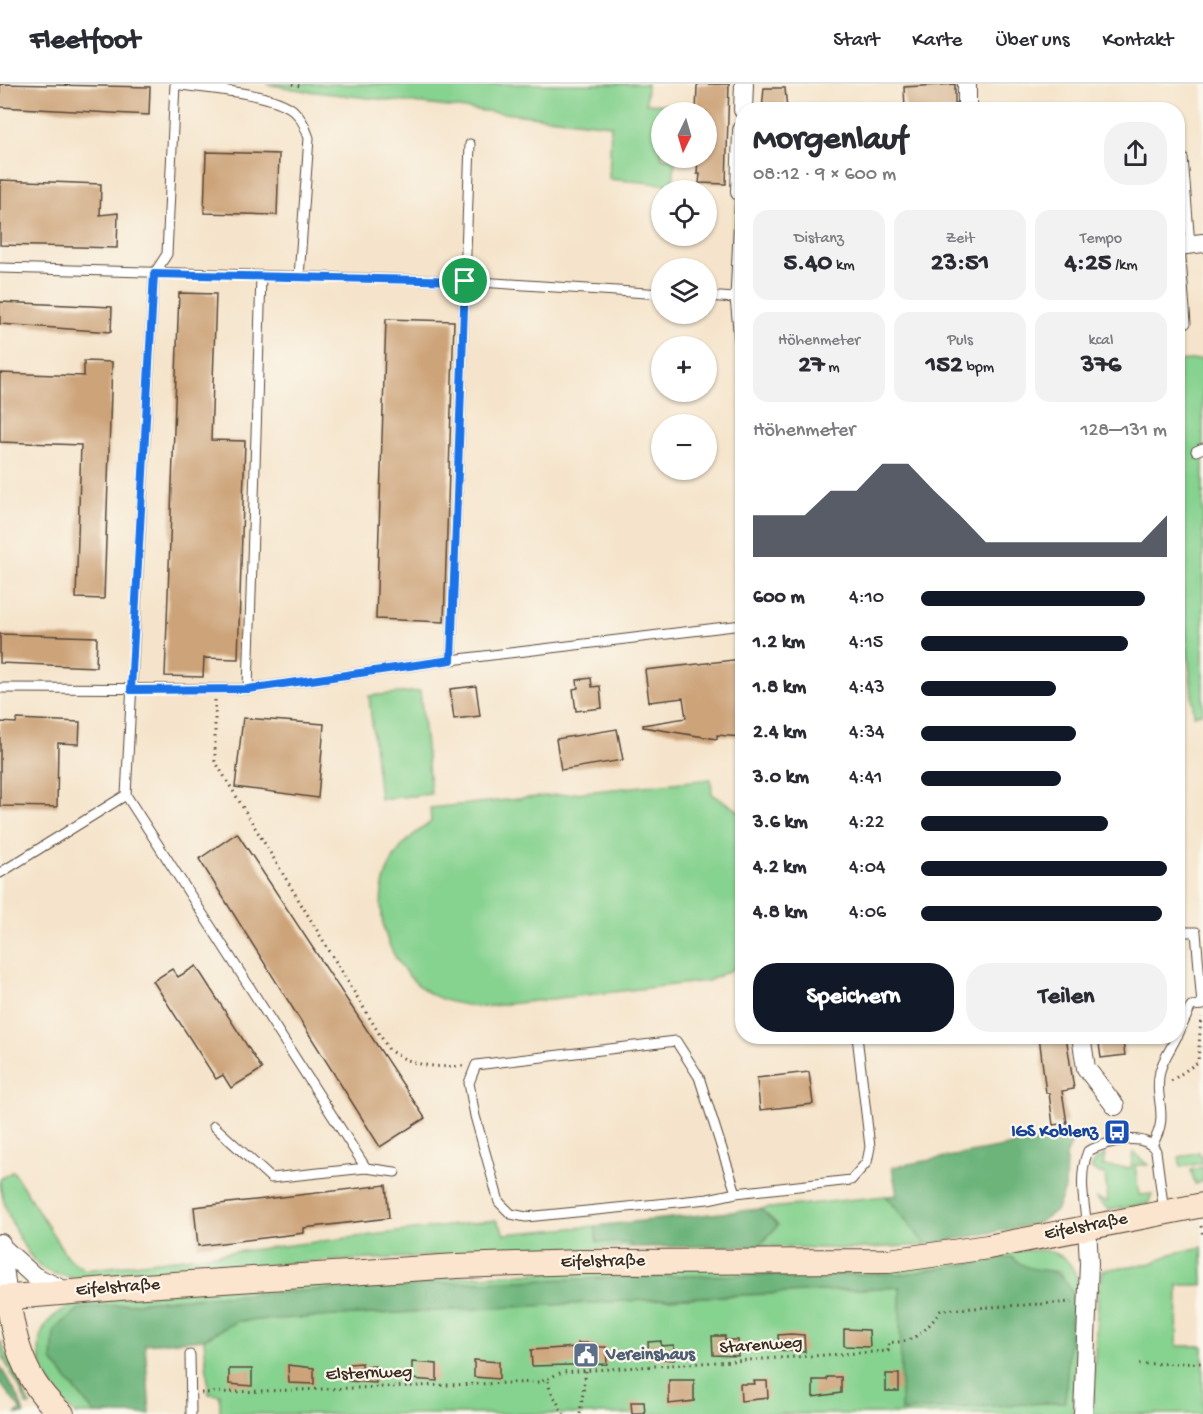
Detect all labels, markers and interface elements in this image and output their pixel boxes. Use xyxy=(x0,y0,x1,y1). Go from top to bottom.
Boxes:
text: Fleetfoot xyxy=(30,25,140,58)
text: Start xyxy=(833,29,879,54)
text: Karte xyxy=(912,29,962,54)
text: Über uns xyxy=(995,29,1069,54)
text: Kontakt xyxy=(1102,29,1173,54)
north arrow xyxy=(651,102,717,168)
map controls xyxy=(651,102,717,480)
text: Morgenlauf xyxy=(753,122,907,160)
button: share xyxy=(1104,122,1167,185)
text: 08:12 · 9 × 600 m xyxy=(753,164,896,187)
button: locate xyxy=(651,180,717,246)
text: Distanz xyxy=(794,230,844,249)
text: Zeit xyxy=(946,230,974,249)
text: Tempo xyxy=(1080,230,1122,249)
text: 5.40 xyxy=(783,249,832,280)
text: 23:51 xyxy=(931,249,989,280)
text: 4:25 xyxy=(1064,249,1111,280)
pin xyxy=(439,255,490,306)
text: km xyxy=(832,257,855,276)
text: /km xyxy=(1111,257,1138,276)
button: layers xyxy=(651,258,717,324)
icon: arrive xyxy=(448,264,481,297)
text: Höhenmeter xyxy=(778,332,860,351)
text: Puls xyxy=(947,332,973,351)
text: kcal xyxy=(1089,332,1113,351)
button: + xyxy=(651,336,717,402)
text: 27 xyxy=(798,351,825,382)
text: 152 xyxy=(926,351,963,382)
text: 376 xyxy=(1081,351,1121,382)
text: m xyxy=(825,359,840,378)
text: bpm xyxy=(963,359,994,378)
button: − xyxy=(651,414,717,480)
text: Höhenmeter xyxy=(753,420,855,443)
text: 128–131 m xyxy=(1080,420,1167,443)
text: 600 m xyxy=(753,587,805,610)
text: 4:10 xyxy=(849,587,884,610)
text: 1.2 km xyxy=(753,632,805,655)
text: 4:15 xyxy=(849,632,883,655)
text: 1.8 km xyxy=(753,677,806,700)
text: 4:43 xyxy=(849,677,885,700)
text: 2.4 km xyxy=(753,722,806,745)
text: 4:34 xyxy=(849,722,885,745)
text: 3.0 km xyxy=(753,767,809,790)
text: 4:41 xyxy=(849,767,882,790)
text: 3.6 km xyxy=(753,812,808,835)
text: 4:22 xyxy=(849,812,884,835)
text: 4.2 km xyxy=(753,857,806,880)
text: 4:04 xyxy=(849,857,886,880)
text: 4.8 km xyxy=(753,902,808,925)
text: 4:06 xyxy=(849,902,886,925)
button: Speichern xyxy=(753,963,954,1032)
button: Teilen xyxy=(966,963,1167,1032)
bus stop icon: IGS Koblenz xyxy=(1102,1117,1132,1147)
place label: IGS Koblenz xyxy=(1011,1122,1099,1143)
street label: Eifelstraße xyxy=(1043,1209,1130,1245)
street label: Eifelstraße xyxy=(561,1251,646,1273)
street label: Eifelstraße xyxy=(75,1275,162,1301)
street label: Starenweg xyxy=(719,1333,803,1359)
public building icon: Vereinshaus xyxy=(571,1340,601,1370)
place label: Vereinshaus xyxy=(605,1345,696,1366)
street label: Elsternweg xyxy=(325,1362,413,1386)

